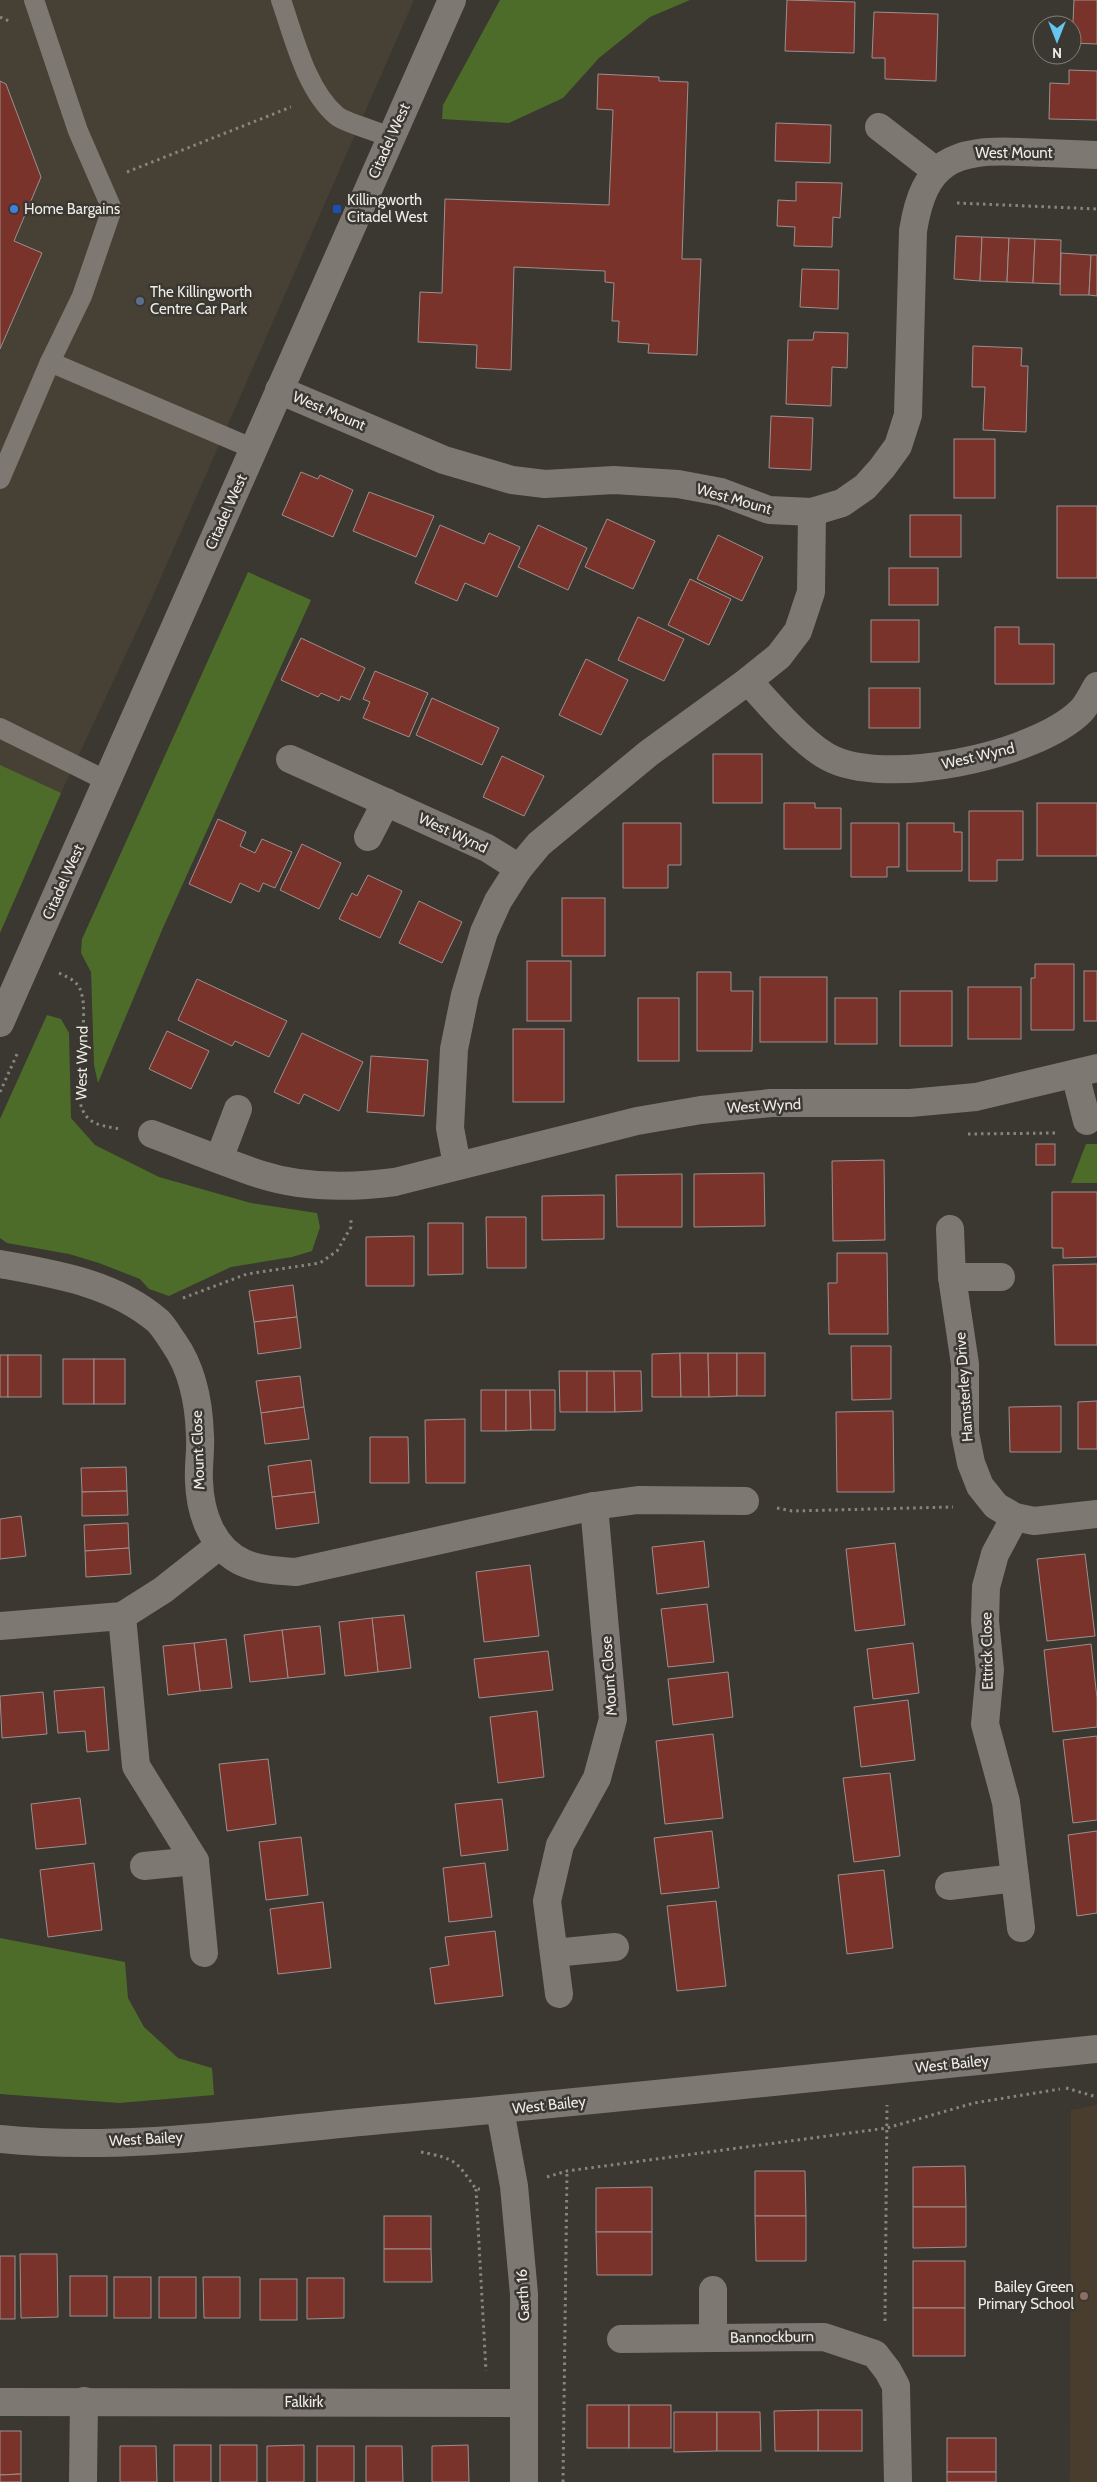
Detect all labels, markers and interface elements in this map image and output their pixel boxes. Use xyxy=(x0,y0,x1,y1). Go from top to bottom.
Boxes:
north arrow xyxy=(1032,15,1082,65)
text: N xyxy=(1052,44,1062,62)
street label: Citadel West xyxy=(364,101,414,181)
street label: West Mount xyxy=(975,144,1053,162)
place label: Killingworth Citadel West xyxy=(347,191,428,226)
place label: Home Bargains xyxy=(24,200,120,218)
marker: Home Bargains xyxy=(8,203,20,215)
marker: Killingworth Citadel West xyxy=(331,203,343,215)
place label: The Killingworth Centre Car Park xyxy=(150,283,252,318)
marker: The Killingworth Centre Car Park xyxy=(134,295,146,307)
street label: West Mount xyxy=(290,388,368,434)
street label: Citadel West xyxy=(201,472,251,552)
street label: West Mount xyxy=(694,480,774,518)
street label: West Wynd xyxy=(940,739,1016,773)
street label: West Wynd xyxy=(416,809,490,857)
street label: Citadel West xyxy=(38,842,88,922)
street label: West Wynd xyxy=(72,1026,92,1100)
street label: West Wynd xyxy=(726,1095,802,1117)
street label: Hamsterley Drive xyxy=(951,1331,977,1443)
street label: Mount Close xyxy=(188,1410,208,1490)
street label: Ettrick Close xyxy=(977,1612,997,1690)
street label: Mount Close xyxy=(597,1635,621,1716)
street label: West Bailey xyxy=(914,2051,990,2077)
street label: West Bailey xyxy=(511,2092,587,2118)
street label: West Bailey xyxy=(109,2128,184,2150)
street label: Garth 16 xyxy=(513,2269,533,2321)
place label: Bailey Green Primary School xyxy=(978,2278,1074,2313)
marker: Bailey Green Primary School xyxy=(1078,2290,1090,2302)
street label: Bannockburn xyxy=(730,2327,814,2347)
street label: Falkirk xyxy=(284,2393,324,2411)

